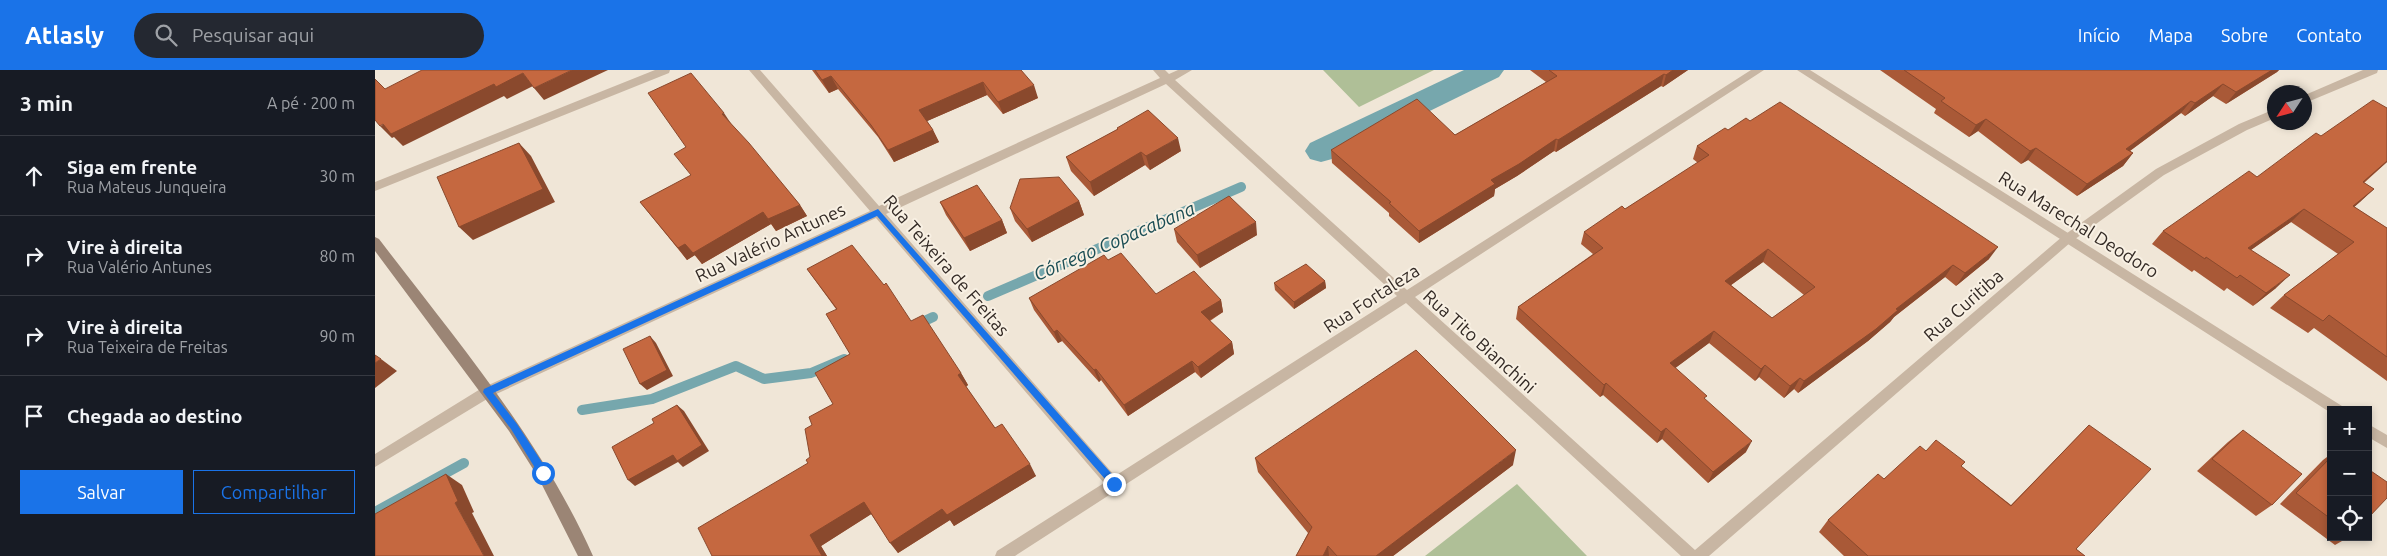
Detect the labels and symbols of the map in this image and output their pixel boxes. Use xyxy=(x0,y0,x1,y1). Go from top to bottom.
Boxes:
north arrow xyxy=(2267,85,2312,130)
street label: Rua Marechal Deodoro xyxy=(1995,167,2163,281)
street label: Rua Teixeira de Freitas xyxy=(880,190,1014,340)
water label: Córrego Copacabana xyxy=(1030,197,1198,285)
street label: Rua Valério Antunes xyxy=(692,198,848,286)
street label: Rua Fortaleza xyxy=(1319,260,1423,336)
street label: Rua Curitiba xyxy=(1919,265,2007,345)
street label: Rua Tito Bianchini xyxy=(1420,285,1540,397)
route start xyxy=(532,462,555,485)
route end xyxy=(1103,473,1126,496)

